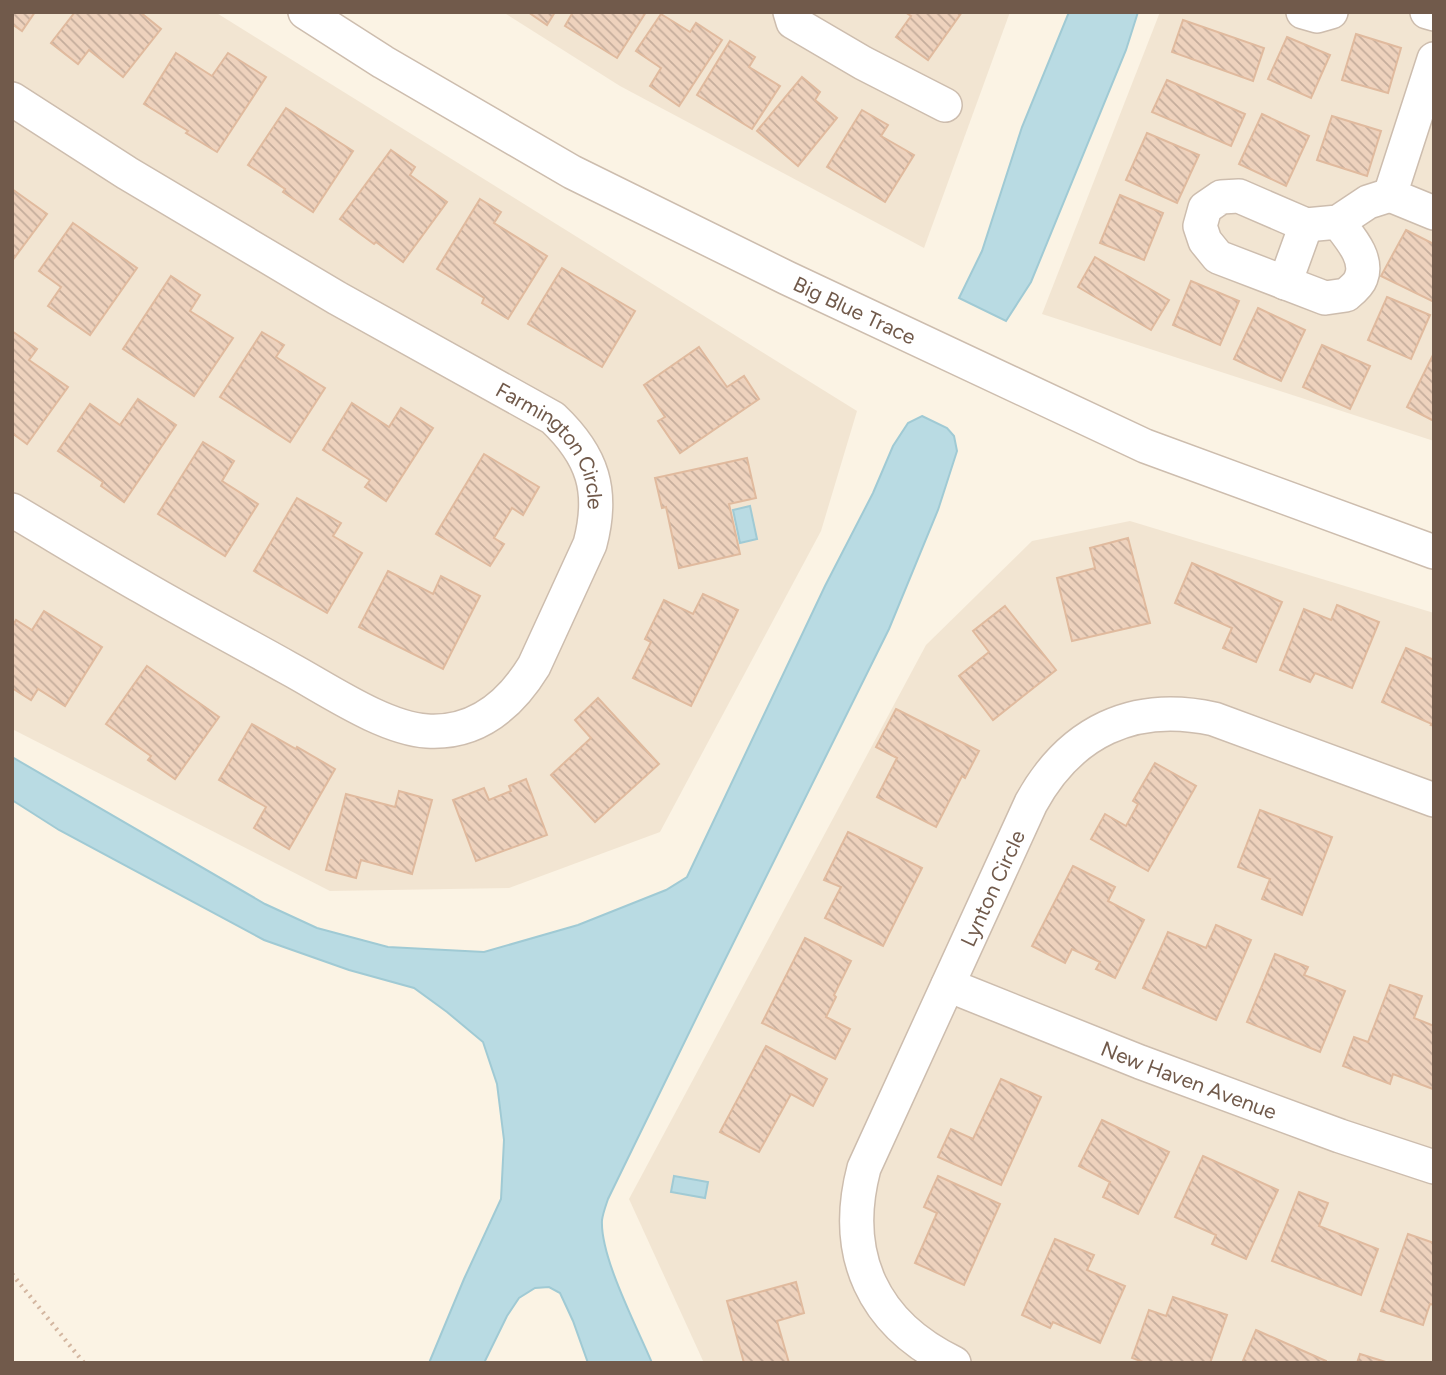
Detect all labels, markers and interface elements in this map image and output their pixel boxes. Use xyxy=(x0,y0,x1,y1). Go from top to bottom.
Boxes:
street label: Big Blue Trace xyxy=(790,270,920,349)
street label: Farmington Circle xyxy=(492,376,608,509)
street label: Lynton Circle xyxy=(955,826,1030,950)
street label: New Haven Avenue xyxy=(1098,1035,1280,1124)

